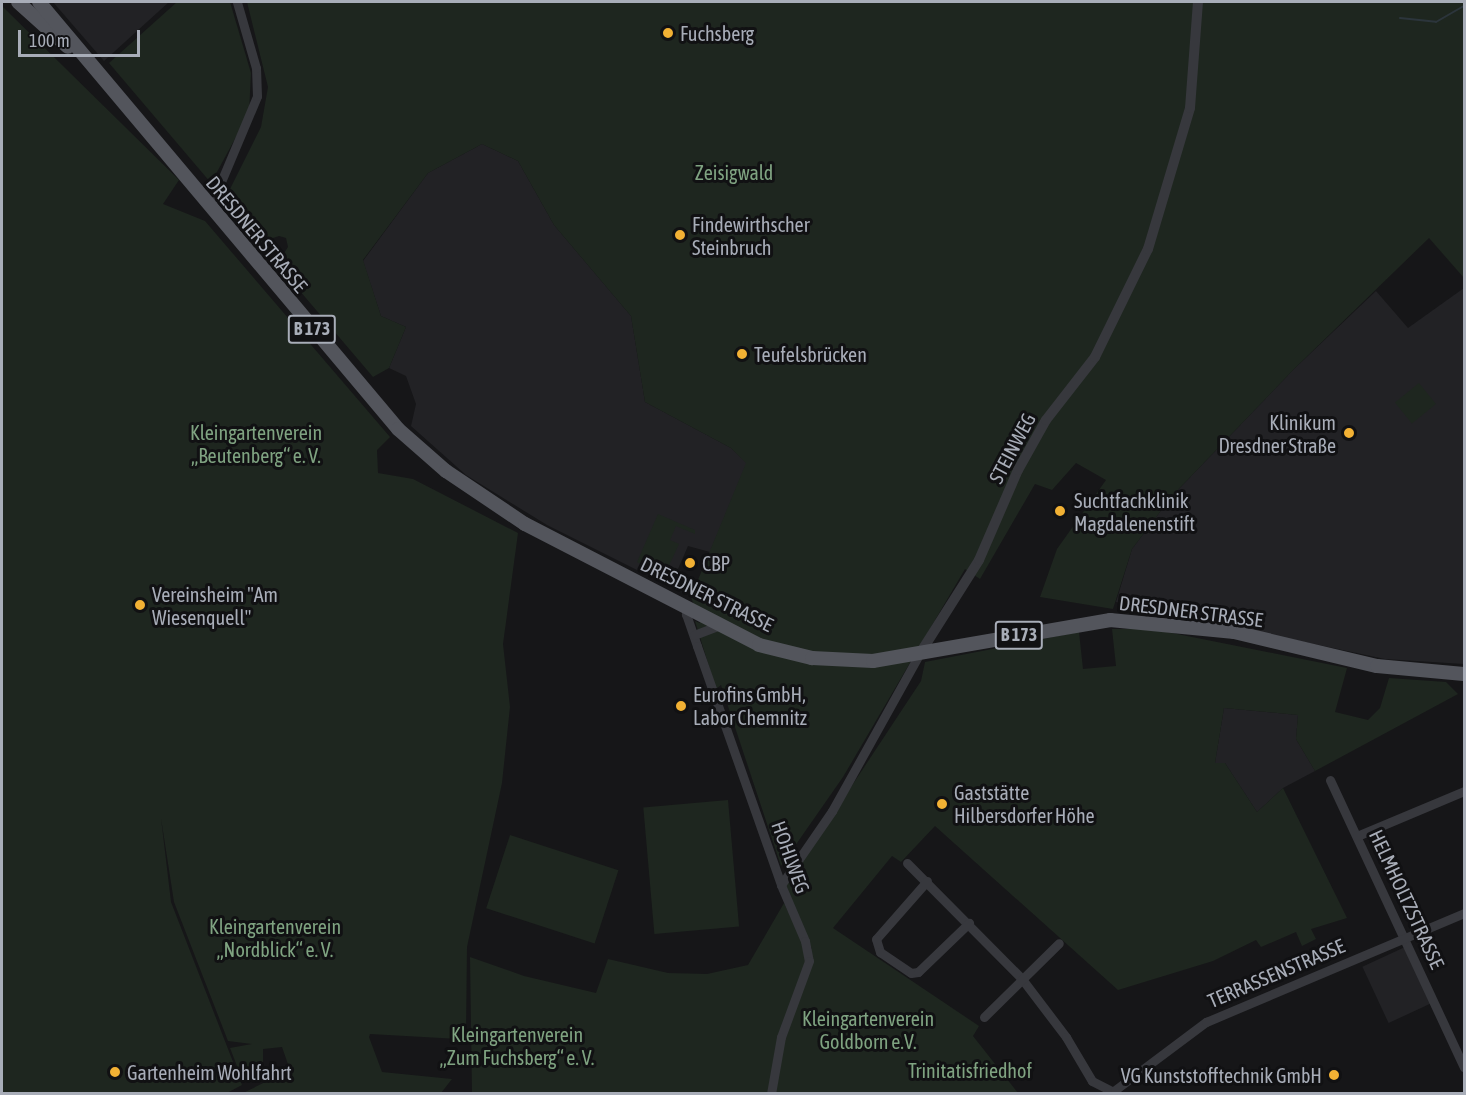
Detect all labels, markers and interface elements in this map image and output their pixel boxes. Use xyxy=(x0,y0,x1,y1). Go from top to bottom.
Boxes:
scale bar xyxy=(21,18,142,56)
place label: Fuchsberg xyxy=(680,21,754,45)
marker: Fuchsberg xyxy=(661,26,675,40)
text: 100 m xyxy=(29,30,70,51)
park label: Zeisigwald xyxy=(695,160,773,184)
street label: DRESDNER STRASSE xyxy=(201,171,313,297)
place label: Findewirthscher Steinbruch xyxy=(692,212,810,259)
marker: Findewirthscher Steinbruch xyxy=(673,228,687,242)
road number: B 173 xyxy=(286,314,338,344)
place label: Teufelsbrücken xyxy=(754,342,867,366)
marker: Teufelsbrücken xyxy=(735,347,749,361)
street label: STEINWEG xyxy=(984,409,1040,487)
place label: Klinikum Dresdner Straße xyxy=(1218,410,1336,457)
park label: Kleingartenverein „Beutenberg“ e. V. xyxy=(190,420,322,467)
marker: Klinikum Dresdner Straße xyxy=(1340,424,1358,442)
place label: Suchtfachklinik Magdalenenstift xyxy=(1074,488,1195,535)
marker: Suchtfachklinik Magdalenenstift xyxy=(1051,502,1069,520)
place label: CBP xyxy=(702,551,730,575)
street label: DRESDNER STRASSE xyxy=(637,552,777,636)
marker: CBP xyxy=(683,556,697,570)
place label: Vereinsheim "Am Wiesenquell" xyxy=(152,582,278,629)
street label: DRESDNER STRASSE xyxy=(1118,590,1264,632)
marker: Vereinsheim "Am Wiesenquell" xyxy=(133,598,147,612)
road number: B 173 xyxy=(994,620,1044,650)
place label: Eurofins GmbH, Labor Chemnitz xyxy=(693,682,807,729)
marker: Eurofins GmbH, Labor Chemnitz xyxy=(674,699,688,713)
place label: Gaststätte Hilbersdorfer Höhe xyxy=(954,780,1095,827)
marker: Gaststätte Hilbersdorfer Höhe xyxy=(935,797,949,811)
street label: HOHLWEG xyxy=(767,818,815,896)
street label: HELMHOLTZSTRASSE xyxy=(1364,826,1450,972)
park label: Kleingartenverein „Nordblick“ e. V. xyxy=(209,915,341,962)
street label: TERRASSENSTRASSE xyxy=(1204,933,1348,1013)
park label: Kleingartenverein Goldborn e.V. xyxy=(802,1007,934,1054)
park label: Kleingartenverein „Zum Fuchsberg“ e. V. xyxy=(440,1022,594,1069)
park label: Trinitatisfriedhof xyxy=(908,1058,1032,1082)
place label: Gartenheim Wohlfahrt xyxy=(127,1060,292,1084)
place label: VG Kunststofftechnik GmbH xyxy=(1121,1063,1322,1087)
marker: Gartenheim Wohlfahrt xyxy=(108,1065,122,1079)
marker: VG Kunststofftechnik GmbH xyxy=(1327,1068,1341,1082)

